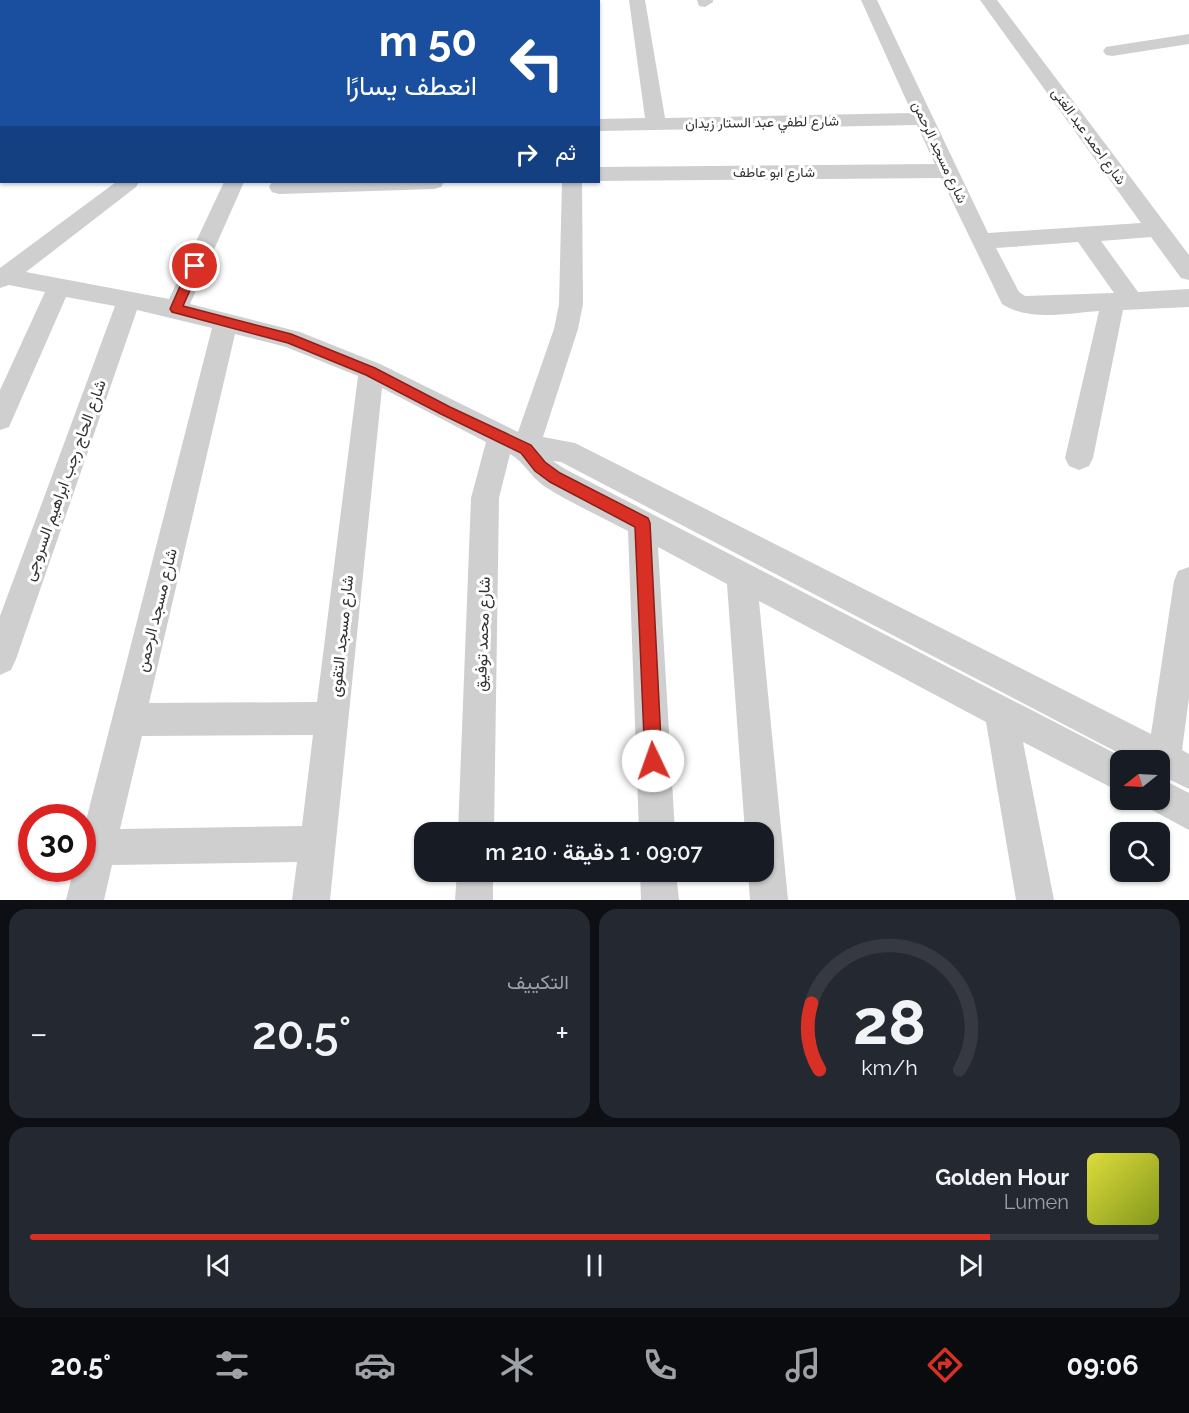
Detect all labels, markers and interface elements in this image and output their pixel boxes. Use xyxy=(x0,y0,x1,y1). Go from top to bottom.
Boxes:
text: 50 m xyxy=(379,17,477,66)
icon: left xyxy=(498,24,576,102)
text: انعطف يسارًا xyxy=(345,70,477,101)
street label: شارع احمد عبد الغنى xyxy=(1046,85,1129,189)
street label: شارع مسجد الرحمن xyxy=(907,98,971,207)
street label: شارع لطفي عبد الستار زيدان xyxy=(685,113,839,135)
icon: right xyxy=(510,138,543,171)
text: ثم xyxy=(555,139,576,165)
street label: شارع ابو عاطف xyxy=(733,164,815,183)
pin xyxy=(169,240,220,291)
icon: arrive xyxy=(178,249,211,282)
street label: شارع الحاج رجب ابراهيم السروجى xyxy=(19,377,112,584)
street label: شارع مسجد الرحمن xyxy=(132,546,183,674)
street label: شارع مسجد التقوى xyxy=(326,574,359,698)
street label: شارع محمد توفيق xyxy=(471,576,496,692)
position arrow xyxy=(621,729,685,793)
north arrow xyxy=(1110,750,1170,810)
map controls xyxy=(1110,750,1170,882)
speed limit sign: 30 xyxy=(18,804,96,882)
button: search xyxy=(1110,822,1170,882)
text: 09:07 · 1 دقيقة · 210 m xyxy=(485,839,703,865)
text: التكييف xyxy=(507,970,569,994)
text: 28 xyxy=(853,985,926,1059)
text: 20.5° xyxy=(252,1007,351,1060)
text: − xyxy=(30,1014,48,1053)
text: + xyxy=(555,1014,569,1053)
text: km/h xyxy=(861,1056,918,1081)
text: Golden Hour xyxy=(935,1164,1069,1190)
text: Lumen xyxy=(1004,1190,1069,1214)
icon: previous xyxy=(202,1249,235,1282)
icon: pause xyxy=(578,1249,611,1282)
icon: next xyxy=(954,1249,987,1282)
icon: filters xyxy=(211,1344,253,1386)
icon: car xyxy=(354,1344,396,1386)
icon: climate xyxy=(496,1344,538,1386)
icon: phone xyxy=(639,1344,681,1386)
icon: music xyxy=(782,1344,824,1386)
icon: directions xyxy=(924,1344,966,1386)
text: 20.5° xyxy=(50,1350,111,1381)
text: 09:06 xyxy=(1067,1350,1139,1381)

